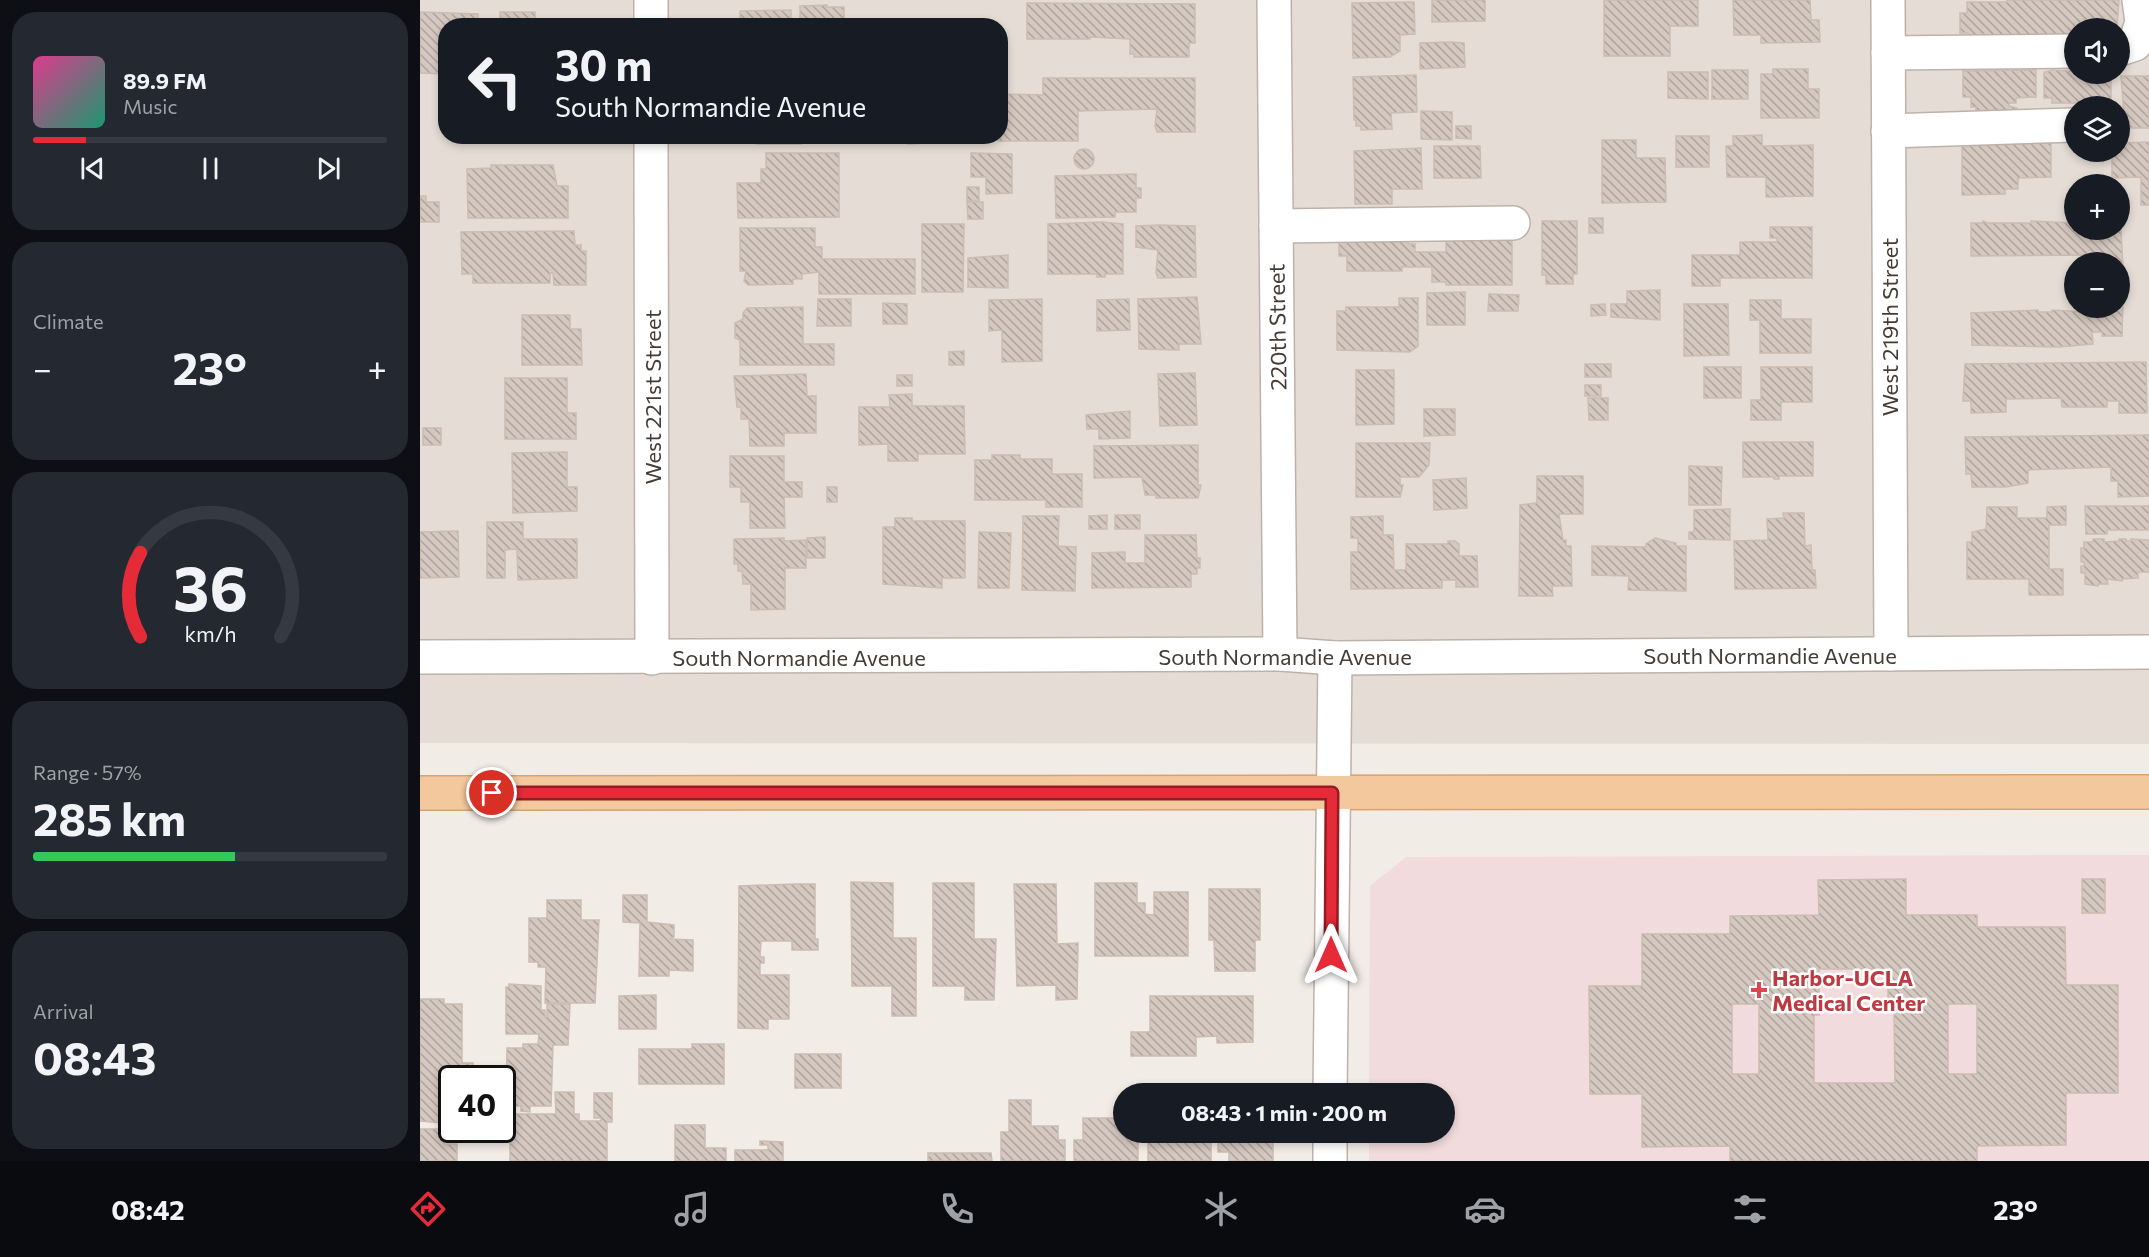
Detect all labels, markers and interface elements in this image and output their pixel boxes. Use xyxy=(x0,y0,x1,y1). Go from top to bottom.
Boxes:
map controls xyxy=(2064,18,2130,318)
button: sound xyxy=(2064,18,2130,84)
text: 30 m xyxy=(555,38,652,90)
icon: left xyxy=(456,42,534,120)
text: 89.9 FM xyxy=(123,67,207,94)
text: South Normandie Avenue xyxy=(555,90,866,123)
text: Music xyxy=(123,94,177,118)
button: layers xyxy=(2064,96,2130,162)
icon: previous xyxy=(76,152,109,185)
icon: pause xyxy=(194,152,227,185)
icon: next xyxy=(312,152,345,185)
button: + xyxy=(2064,174,2130,240)
street label: West 219th Street xyxy=(1876,238,1903,416)
button: − xyxy=(2064,252,2130,318)
street label: 220th Street xyxy=(1262,263,1292,391)
text: Climate xyxy=(33,309,103,333)
street label: West 221st Street xyxy=(639,310,666,484)
text: 23° xyxy=(173,339,247,394)
text: − xyxy=(33,347,52,388)
text: + xyxy=(368,347,387,388)
text: 36 xyxy=(173,549,247,625)
text: km/h xyxy=(184,621,236,647)
street label: South Normandie Avenue xyxy=(1643,642,1897,669)
street label: South Normandie Avenue xyxy=(1158,643,1412,670)
street label: South Normandie Avenue xyxy=(672,644,926,671)
text: Range · 57% xyxy=(33,760,142,784)
pin xyxy=(466,767,517,818)
icon: arrive xyxy=(475,776,508,809)
text: 285 km xyxy=(33,790,186,845)
position arrow xyxy=(1299,923,1363,987)
place label: Harbor-UCLA Medical Center xyxy=(1772,964,1925,1016)
marker: Harbor-UCLA Medical Center xyxy=(1750,981,1768,999)
text: Arrival xyxy=(33,999,94,1023)
text: 08:43 xyxy=(33,1029,156,1084)
speed limit sign: 40 xyxy=(438,1065,516,1143)
text: 08:43 · 1 min · 200 m xyxy=(1181,1099,1387,1126)
icon: directions xyxy=(407,1188,449,1230)
icon: music xyxy=(671,1188,713,1230)
icon: phone xyxy=(936,1188,978,1230)
icon: climate xyxy=(1200,1188,1242,1230)
icon: car xyxy=(1464,1188,1506,1230)
icon: filters xyxy=(1729,1188,1771,1230)
text: 08:42 xyxy=(111,1193,185,1226)
text: 23° xyxy=(1993,1193,2038,1226)

